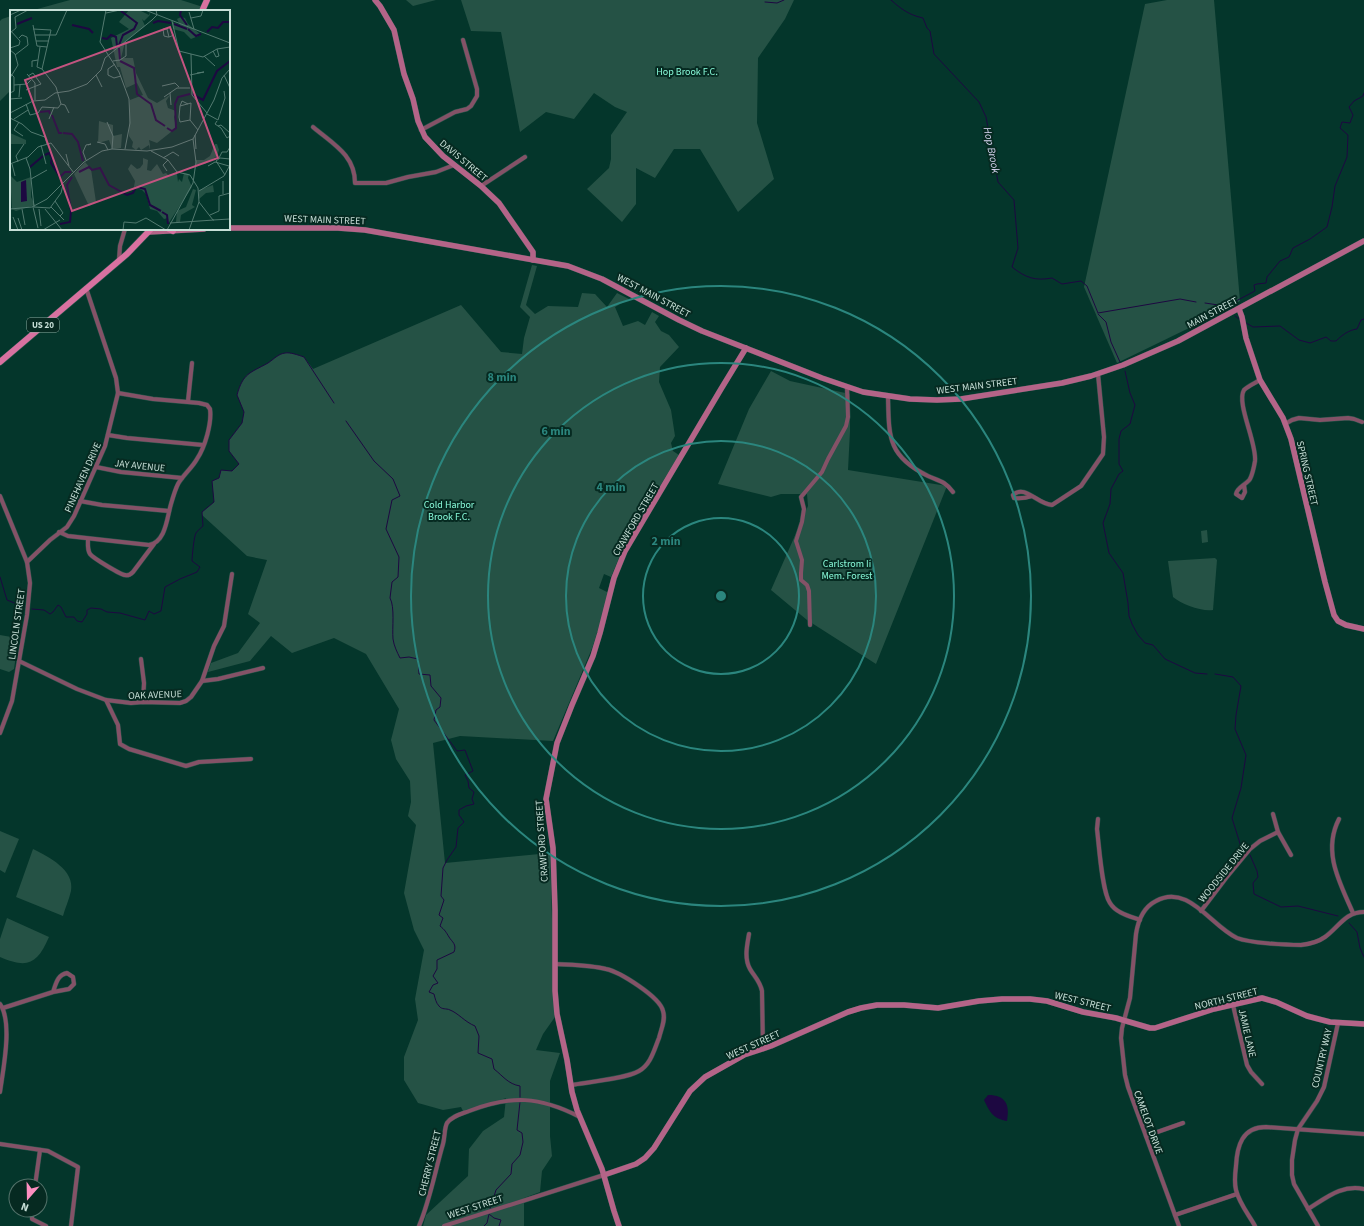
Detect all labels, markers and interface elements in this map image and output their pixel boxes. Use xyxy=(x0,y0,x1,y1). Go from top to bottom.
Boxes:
inset map xyxy=(10,10,230,230)
park label: Hop Brook F.C. xyxy=(656,65,718,79)
water label: Hop Brook xyxy=(980,126,1004,175)
street label: DAVIS STREET xyxy=(436,137,491,185)
street label: WEST MAIN STREET xyxy=(284,212,367,228)
street label: WEST MAIN STREET xyxy=(614,271,693,321)
street label: MAIN STREET xyxy=(1185,293,1241,332)
road number: US 20 xyxy=(27,318,59,332)
text: 8 min xyxy=(487,369,517,386)
street label: WEST MAIN STREET xyxy=(936,374,1019,398)
text: 6 min xyxy=(541,423,571,440)
street label: SPRING STREET xyxy=(1293,439,1321,508)
street label: PINEHAVEN DRIVE xyxy=(61,440,105,515)
street label: JAY AVENUE xyxy=(114,456,166,476)
text: 4 min xyxy=(596,479,626,496)
street label: CRAWFORD STREET xyxy=(609,480,663,559)
park label: Cold Harbor Brook F.C. xyxy=(424,498,475,524)
text: 2 min xyxy=(651,533,681,550)
park label: Carlstrom Ii Mem. Forest xyxy=(822,557,873,583)
street label: LINCOLN STREET xyxy=(5,587,29,660)
centre of rings xyxy=(714,589,728,603)
street label: OAK AVENUE xyxy=(128,687,182,703)
street label: CRAWFORD STREET xyxy=(532,799,552,882)
street label: WOODSIDE DRIVE xyxy=(1195,840,1252,906)
street label: NORTH STREET xyxy=(1193,984,1260,1014)
street label: WEST STREET xyxy=(1053,988,1113,1016)
street label: JAMIE LANE xyxy=(1235,1008,1259,1059)
street label: WEST STREET xyxy=(724,1027,783,1063)
street label: COUNTRY WAY xyxy=(1308,1027,1336,1089)
street label: CAMELOT DRIVE xyxy=(1130,1088,1166,1156)
street label: CHERRY STREET xyxy=(415,1128,445,1198)
north arrow xyxy=(8,1178,48,1218)
street label: WEST STREET xyxy=(446,1191,506,1223)
text: N xyxy=(19,1199,31,1215)

